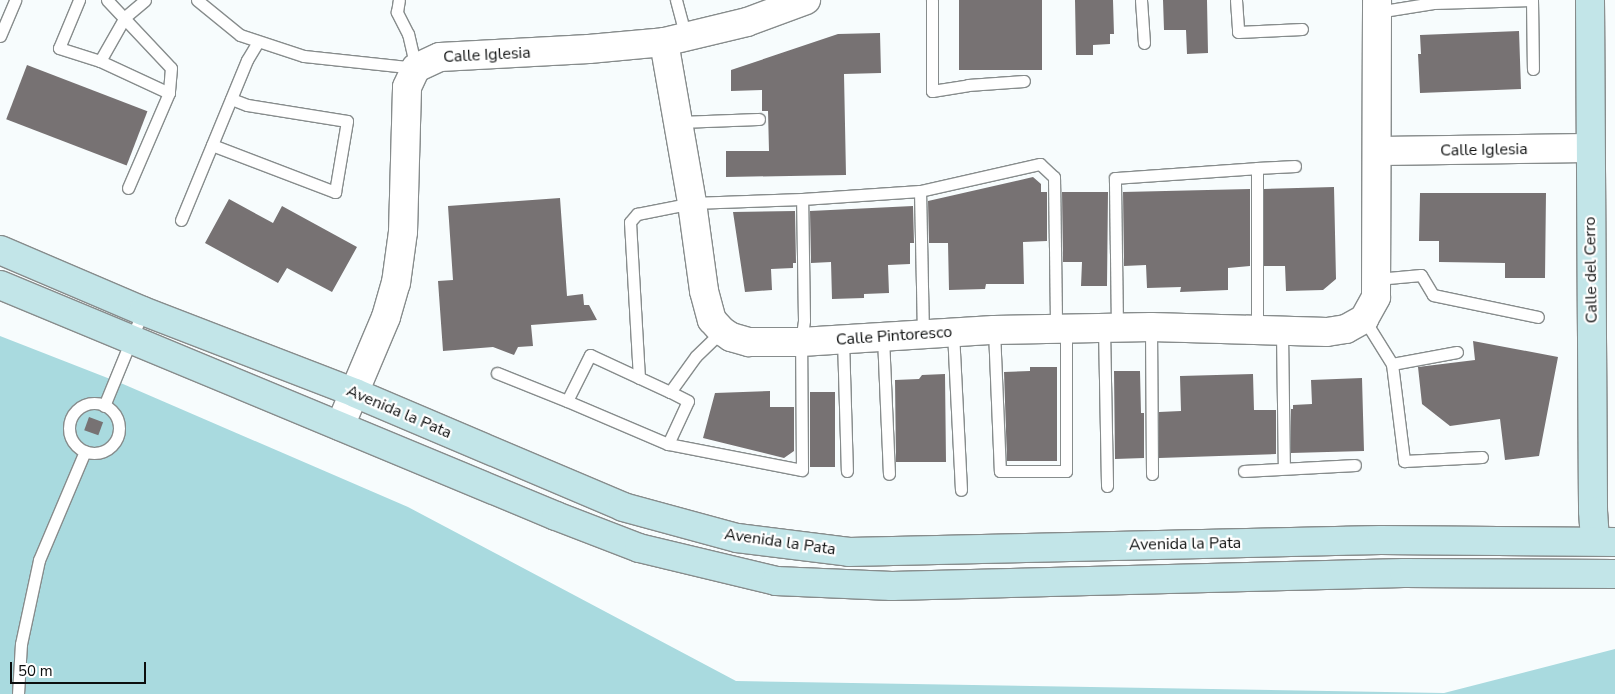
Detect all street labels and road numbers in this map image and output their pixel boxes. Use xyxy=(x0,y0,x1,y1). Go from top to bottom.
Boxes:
street label: Calle Iglesia xyxy=(443,43,531,67)
street label: Calle Iglesia xyxy=(1440,140,1528,160)
street label: Calle del Cerro xyxy=(1580,217,1602,323)
street label: Calle Pintoresco xyxy=(835,322,953,350)
street label: Avenida la Pata xyxy=(344,381,454,443)
street label: Avenida la Pata xyxy=(723,525,837,559)
street label: Avenida la Pata xyxy=(1129,533,1241,555)

